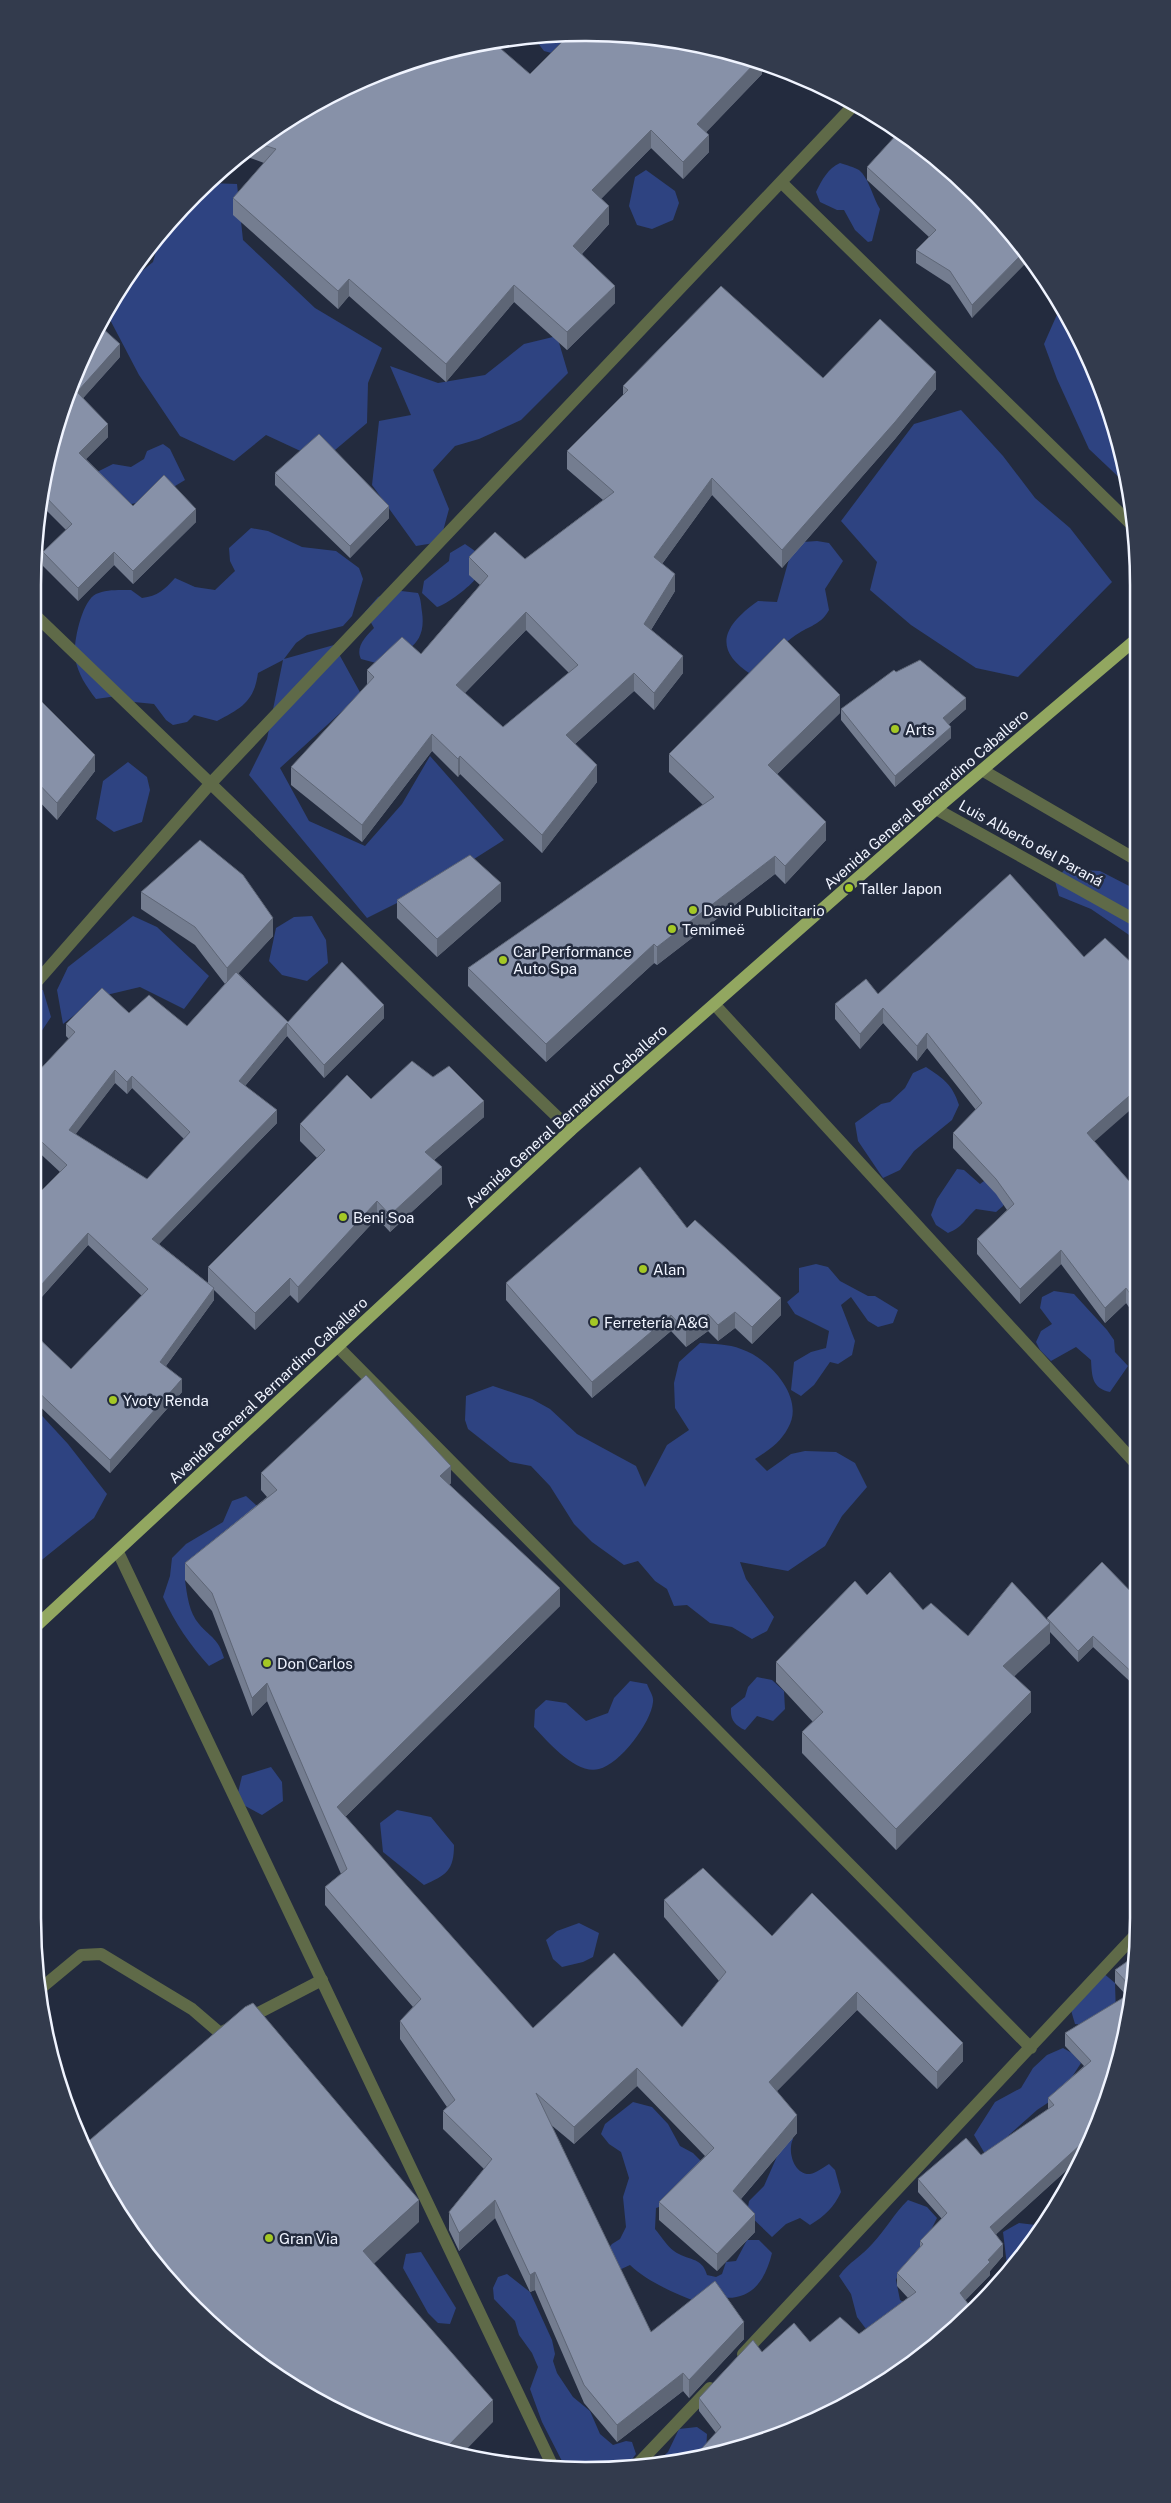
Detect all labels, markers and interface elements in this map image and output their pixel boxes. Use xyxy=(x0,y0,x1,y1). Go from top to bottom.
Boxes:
street label: Avenida General Bernardino Caballero xyxy=(820,706,1032,892)
place label: Arts xyxy=(905,721,935,738)
marker: Arts xyxy=(889,723,901,735)
street label: Luis Alberto del Paraná xyxy=(956,796,1106,890)
place label: Taller Japon xyxy=(859,880,942,897)
marker: Taller Japon xyxy=(843,882,855,894)
place label: David Publicitario xyxy=(703,902,825,919)
marker: David Publicitario xyxy=(687,904,699,916)
place label: Temimeë xyxy=(682,921,745,938)
marker: Temimeë xyxy=(666,923,678,935)
place label: Car Performance Auto Spa xyxy=(513,943,632,977)
marker: Car Performance Auto Spa xyxy=(497,954,509,966)
street label: Avenida General Bernardino Caballero xyxy=(462,1021,670,1211)
place label: Beni Soa xyxy=(353,1209,414,1226)
marker: Beni Soa xyxy=(337,1211,349,1223)
place label: Alan xyxy=(653,1261,685,1278)
marker: Alan xyxy=(637,1263,649,1275)
street label: Avenida General Bernardino Caballero xyxy=(165,1293,371,1487)
place label: Ferretería A&G xyxy=(604,1314,709,1331)
marker: Ferretería A&G xyxy=(588,1316,600,1328)
place label: Yvoty Renda xyxy=(123,1392,209,1409)
marker: Yvoty Renda xyxy=(107,1394,119,1406)
place label: Don Carlos xyxy=(277,1655,353,1672)
marker: Don Carlos xyxy=(261,1657,273,1669)
place label: Gran Via xyxy=(279,2230,338,2247)
marker: Gran Via xyxy=(263,2232,275,2244)

